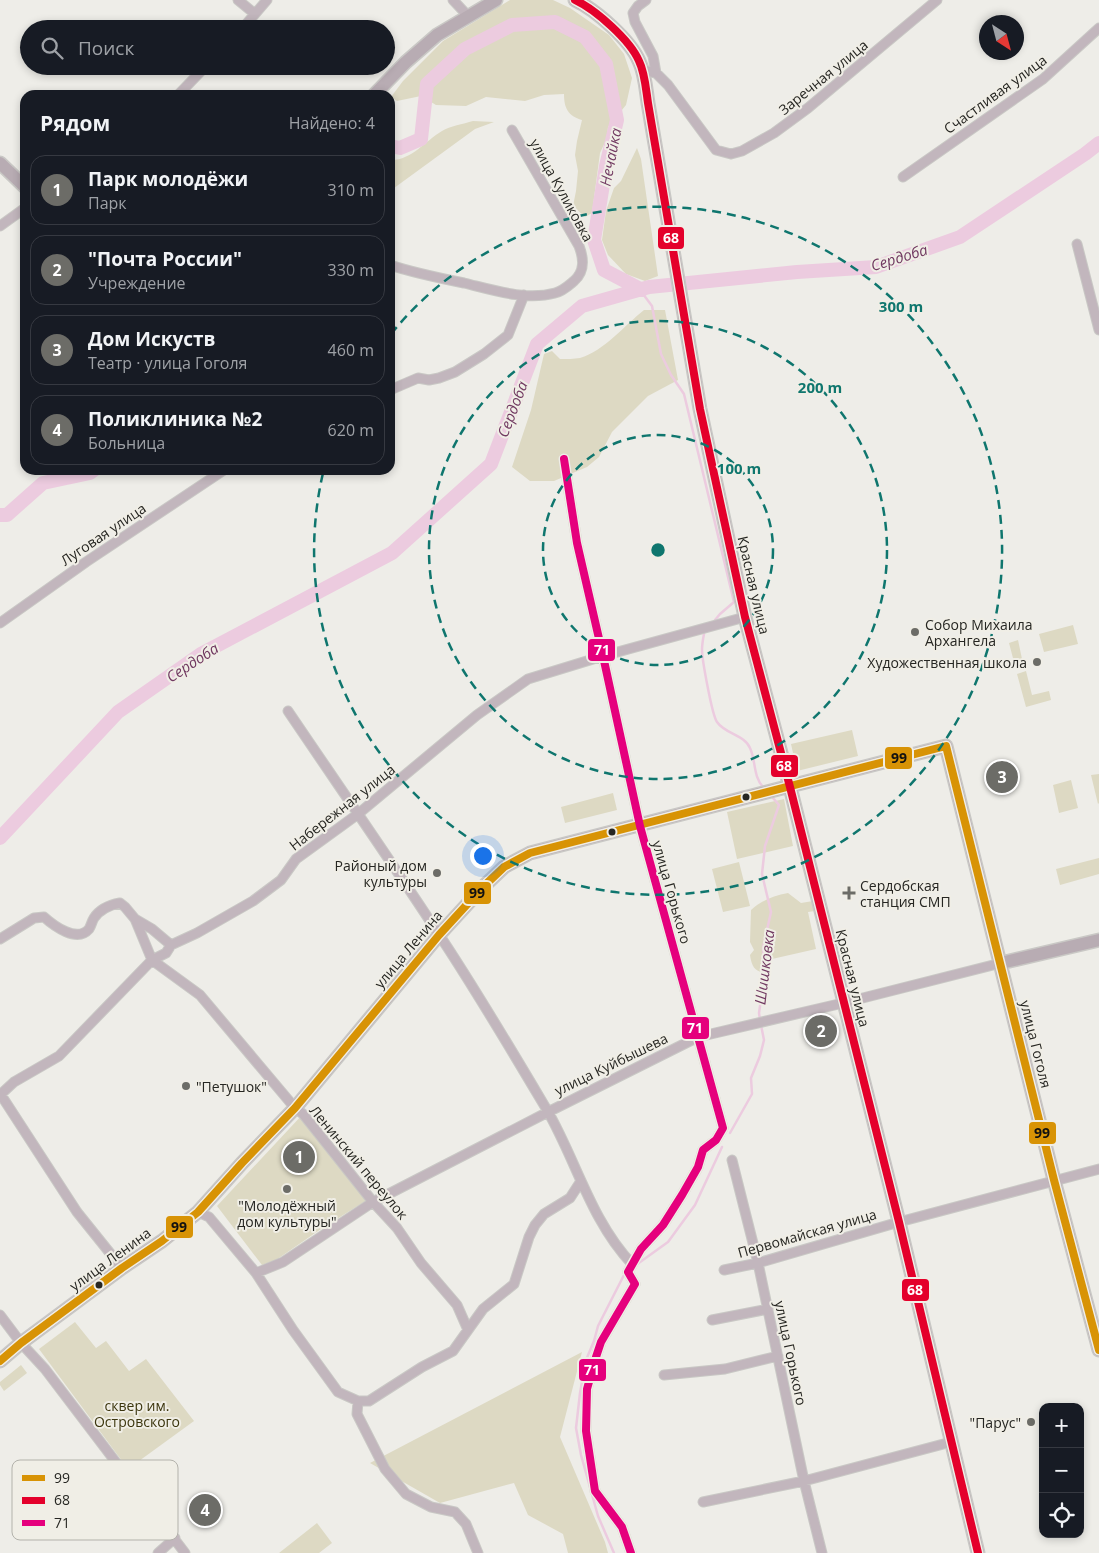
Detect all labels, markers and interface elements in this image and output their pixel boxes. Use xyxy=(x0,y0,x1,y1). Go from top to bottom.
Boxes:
north arrow xyxy=(979,15,1024,60)
search box xyxy=(20,20,395,75)
icon: search xyxy=(38,34,66,62)
text: Поиск xyxy=(78,35,134,61)
street label: Заречная улица xyxy=(775,35,871,119)
street label: Счастливая улица xyxy=(940,50,1050,138)
text: Рядом xyxy=(40,109,110,137)
text: Найдено: 4 xyxy=(289,112,375,134)
water label: Нечайка xyxy=(595,126,626,188)
street label: улица Куликовка xyxy=(526,135,598,245)
text: Парк молодёжи xyxy=(88,166,248,192)
text: 1 xyxy=(52,179,62,201)
text: 310 m xyxy=(328,179,374,201)
text: Парк xyxy=(88,192,127,214)
line badge: 68 xyxy=(657,226,685,250)
text: 68 xyxy=(663,228,679,247)
water label: Сердоба xyxy=(868,239,930,275)
text: "Почта России" xyxy=(88,246,242,272)
text: 2 xyxy=(52,259,62,281)
text: 330 m xyxy=(328,259,374,281)
text: Учреждение xyxy=(88,272,186,294)
text: 300 m xyxy=(879,296,923,316)
text: Дом Искуств xyxy=(88,326,215,352)
text: 3 xyxy=(52,339,62,361)
text: 460 m xyxy=(328,339,374,361)
text: Театр · улица Гоголя xyxy=(88,352,247,374)
text: 200 m xyxy=(798,377,842,397)
water label: Сердоба xyxy=(492,378,532,440)
text: Поликлиника №2 xyxy=(88,406,262,432)
text: 4 xyxy=(52,419,62,441)
text: 620 m xyxy=(328,419,374,441)
text: Больница xyxy=(88,432,165,454)
text: 100 m xyxy=(717,458,761,478)
street label: Луговая улица xyxy=(57,498,149,570)
street label: Красная улица xyxy=(733,534,775,636)
centre of rings xyxy=(649,541,667,559)
place label: Собор Михаила Архангела xyxy=(925,615,1032,650)
marker: Собор Михаила Архангела xyxy=(909,626,921,638)
water label: Сердоба xyxy=(162,637,222,686)
line badge: 71 xyxy=(587,638,616,662)
text: 71 xyxy=(594,640,610,659)
place label: Художественная школа xyxy=(867,653,1027,672)
marker: Художественная школа xyxy=(1031,656,1043,668)
line badge: 99 xyxy=(884,746,913,770)
text: 99 xyxy=(891,748,907,767)
line badge: 68 xyxy=(770,754,799,778)
text: 68 xyxy=(776,756,792,775)
pin: 3 xyxy=(986,758,1018,796)
street label: Набережная улица xyxy=(285,760,399,854)
unlabelled marker xyxy=(741,792,751,802)
unlabelled marker xyxy=(607,827,617,837)
street label: улица Горького xyxy=(648,838,696,946)
your location xyxy=(470,843,496,869)
place label: Районый дом культуры xyxy=(335,856,427,891)
marker: Районый дом культуры xyxy=(431,867,443,879)
place label: Сердобская станция СМП xyxy=(860,876,951,911)
line badge: 99 xyxy=(463,881,492,905)
text: 99 xyxy=(469,883,485,902)
marker: Сердобская станция СМП xyxy=(842,886,856,900)
street label: улица Ленина xyxy=(370,906,446,992)
street label: Красная улица xyxy=(832,927,874,1029)
water label: Шишковка xyxy=(749,928,779,1006)
street label: улица Гоголя xyxy=(1016,998,1056,1090)
pin: 2 xyxy=(805,1012,837,1050)
line badge: 71 xyxy=(681,1016,710,1040)
text: 71 xyxy=(687,1018,703,1037)
street label: улица Куйбышева xyxy=(551,1028,671,1100)
place label: "Петушок" xyxy=(196,1077,267,1096)
marker: "Петушок" xyxy=(180,1080,192,1092)
street label: Ленинский переулок xyxy=(306,1101,413,1224)
line badge: 99 xyxy=(1028,1121,1057,1145)
text: 99 xyxy=(1034,1123,1050,1142)
pin: 1 xyxy=(283,1138,315,1176)
marker: "Молодёжный дом культуры" xyxy=(281,1183,293,1195)
place label: "Молодёжный дом культуры" xyxy=(237,1196,337,1231)
street label: Первомайская улица xyxy=(735,1204,879,1262)
line badge: 99 xyxy=(165,1215,194,1239)
text: 99 xyxy=(171,1217,187,1236)
street label: улица Ленина xyxy=(65,1223,155,1295)
line badge: 68 xyxy=(901,1278,930,1302)
unlabelled marker xyxy=(94,1280,104,1290)
text: 68 xyxy=(907,1280,923,1299)
street label: улица Горького xyxy=(771,1299,811,1407)
line badge: 71 xyxy=(578,1358,607,1382)
text: 71 xyxy=(584,1360,600,1379)
park label: сквер им. Островского xyxy=(94,1396,180,1431)
map controls xyxy=(1039,1403,1084,1538)
button: + xyxy=(1039,1403,1084,1448)
place label: "Парус" xyxy=(970,1413,1021,1432)
marker: "Парус" xyxy=(1025,1416,1037,1428)
button: − xyxy=(1039,1448,1084,1493)
legend xyxy=(12,1460,178,1540)
text: 99 xyxy=(54,1468,70,1487)
text: 68 xyxy=(54,1490,70,1509)
pin: 4 xyxy=(189,1491,221,1529)
button: locate xyxy=(1039,1493,1084,1538)
text: 71 xyxy=(54,1513,70,1532)

